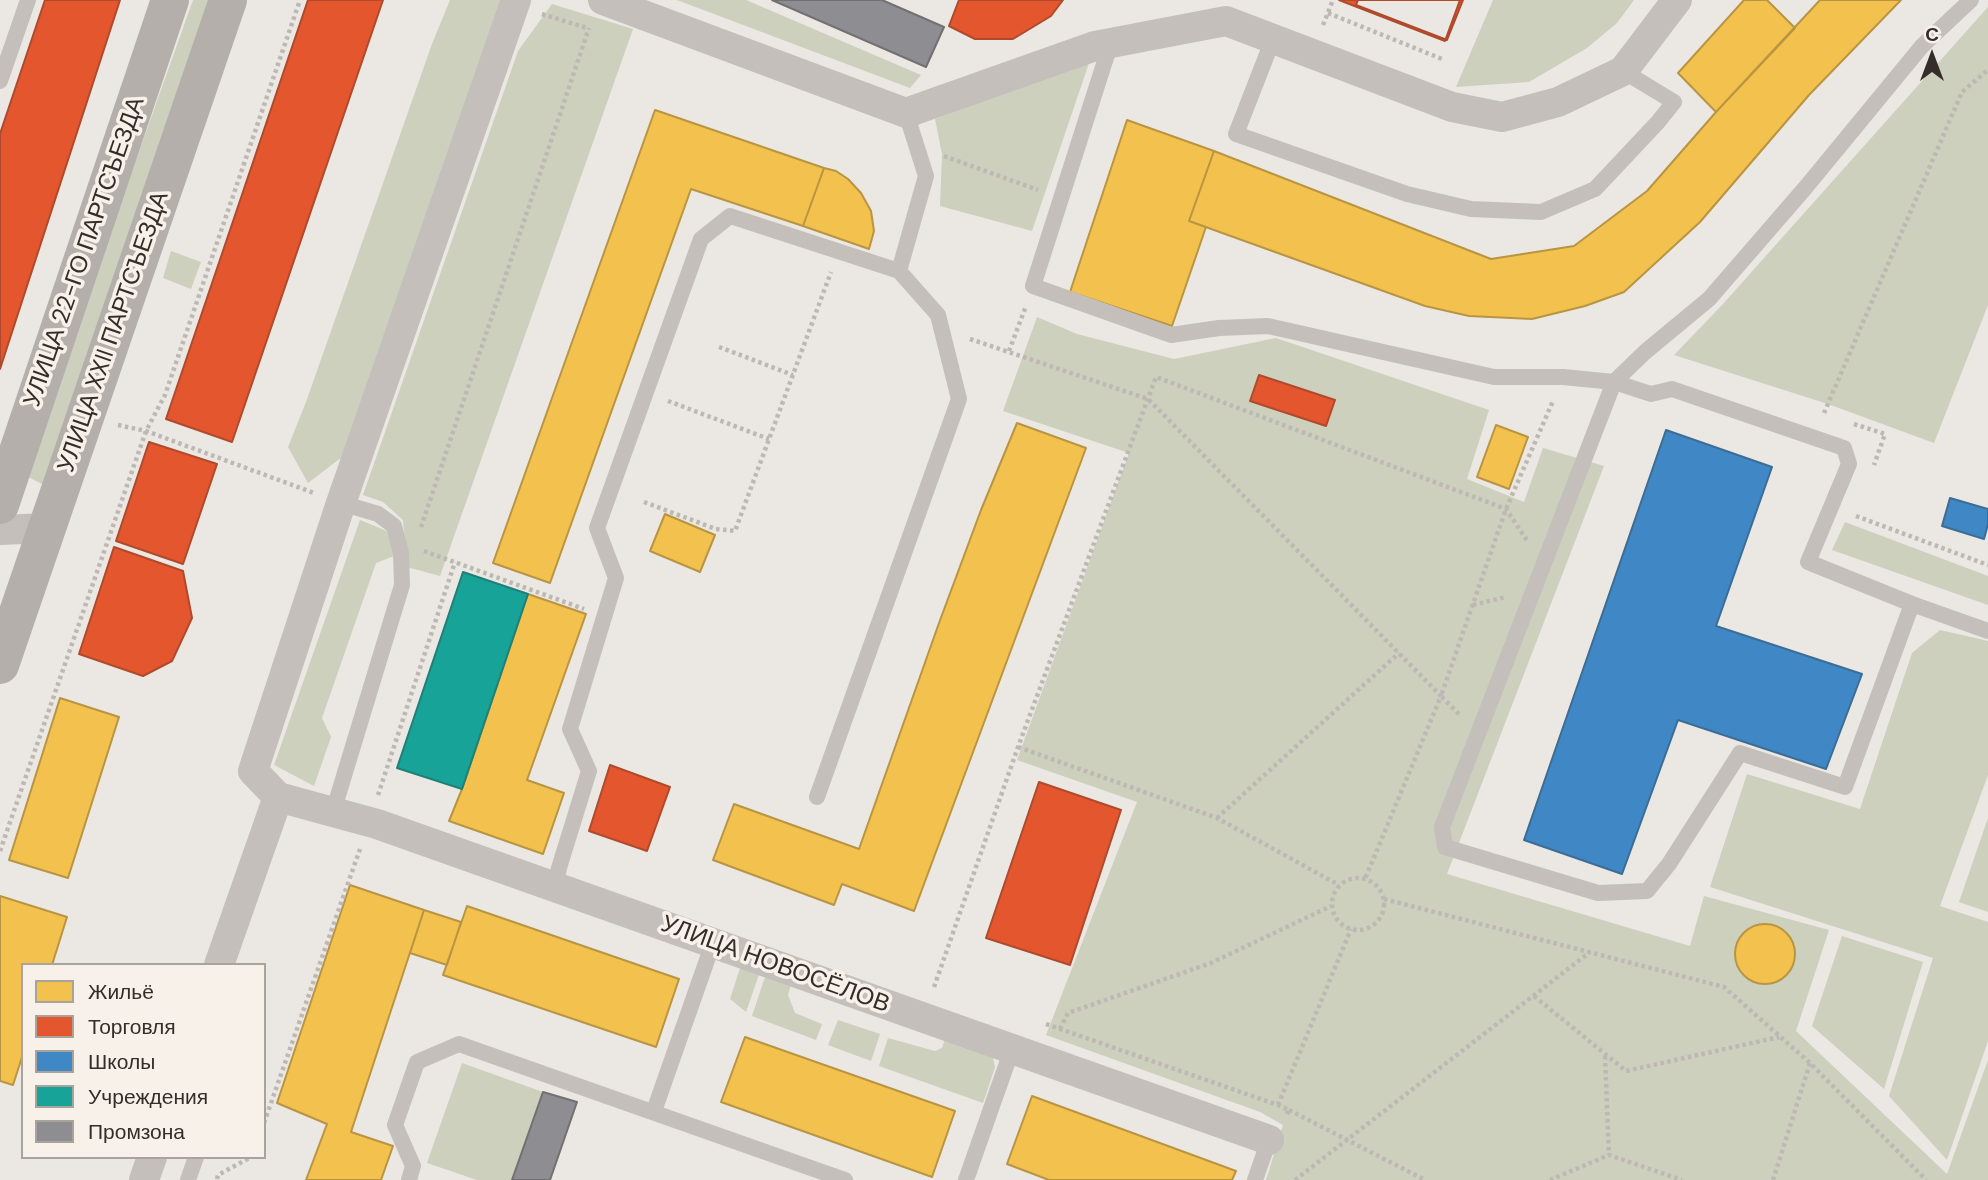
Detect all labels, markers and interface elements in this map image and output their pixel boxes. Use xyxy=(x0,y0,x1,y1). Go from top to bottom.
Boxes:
north arrow xyxy=(1897,21,1967,91)
text: С xyxy=(1925,22,1939,47)
street label: УЛИЦА 22-ГО ПАРТСЪЕЗДА xyxy=(18,93,152,411)
street label: УЛИЦА XXII ПАРТСЪЕЗДА xyxy=(52,188,176,476)
street label: УЛИЦА НОВОСЁЛОВ xyxy=(657,910,893,1020)
legend xyxy=(21,963,266,1159)
text: Жильё xyxy=(88,978,154,1006)
text: Торговля xyxy=(88,1013,176,1041)
text: Школы xyxy=(88,1048,155,1076)
text: Учреждения xyxy=(88,1083,208,1111)
text: Промзона xyxy=(88,1118,185,1146)

